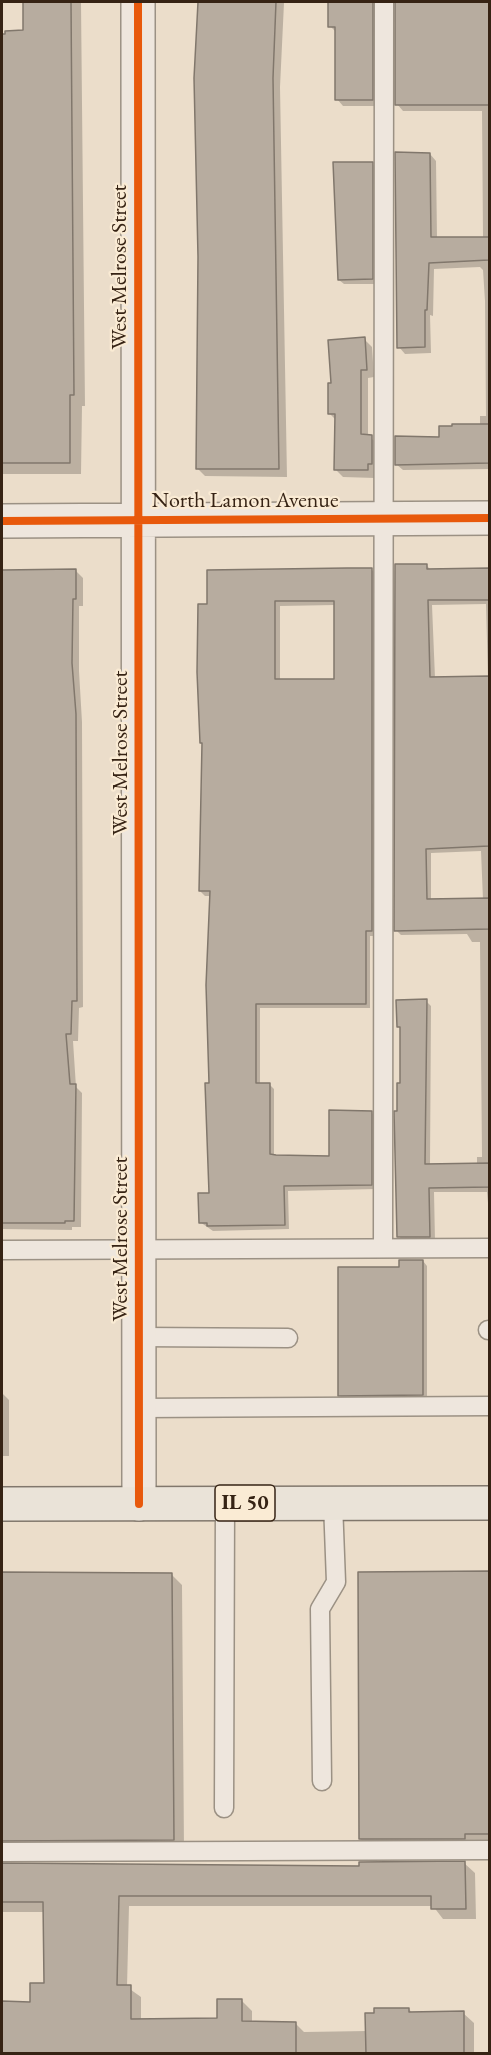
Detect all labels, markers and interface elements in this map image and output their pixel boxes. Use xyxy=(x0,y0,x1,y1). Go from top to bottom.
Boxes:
street label: West Melrose Street xyxy=(107,185,133,349)
street label: North Lamon Avenue xyxy=(151,488,339,514)
street label: West Melrose Street xyxy=(108,671,134,835)
street label: West Melrose Street xyxy=(108,1157,134,1321)
road number: IL 50 xyxy=(215,1485,275,1521)

